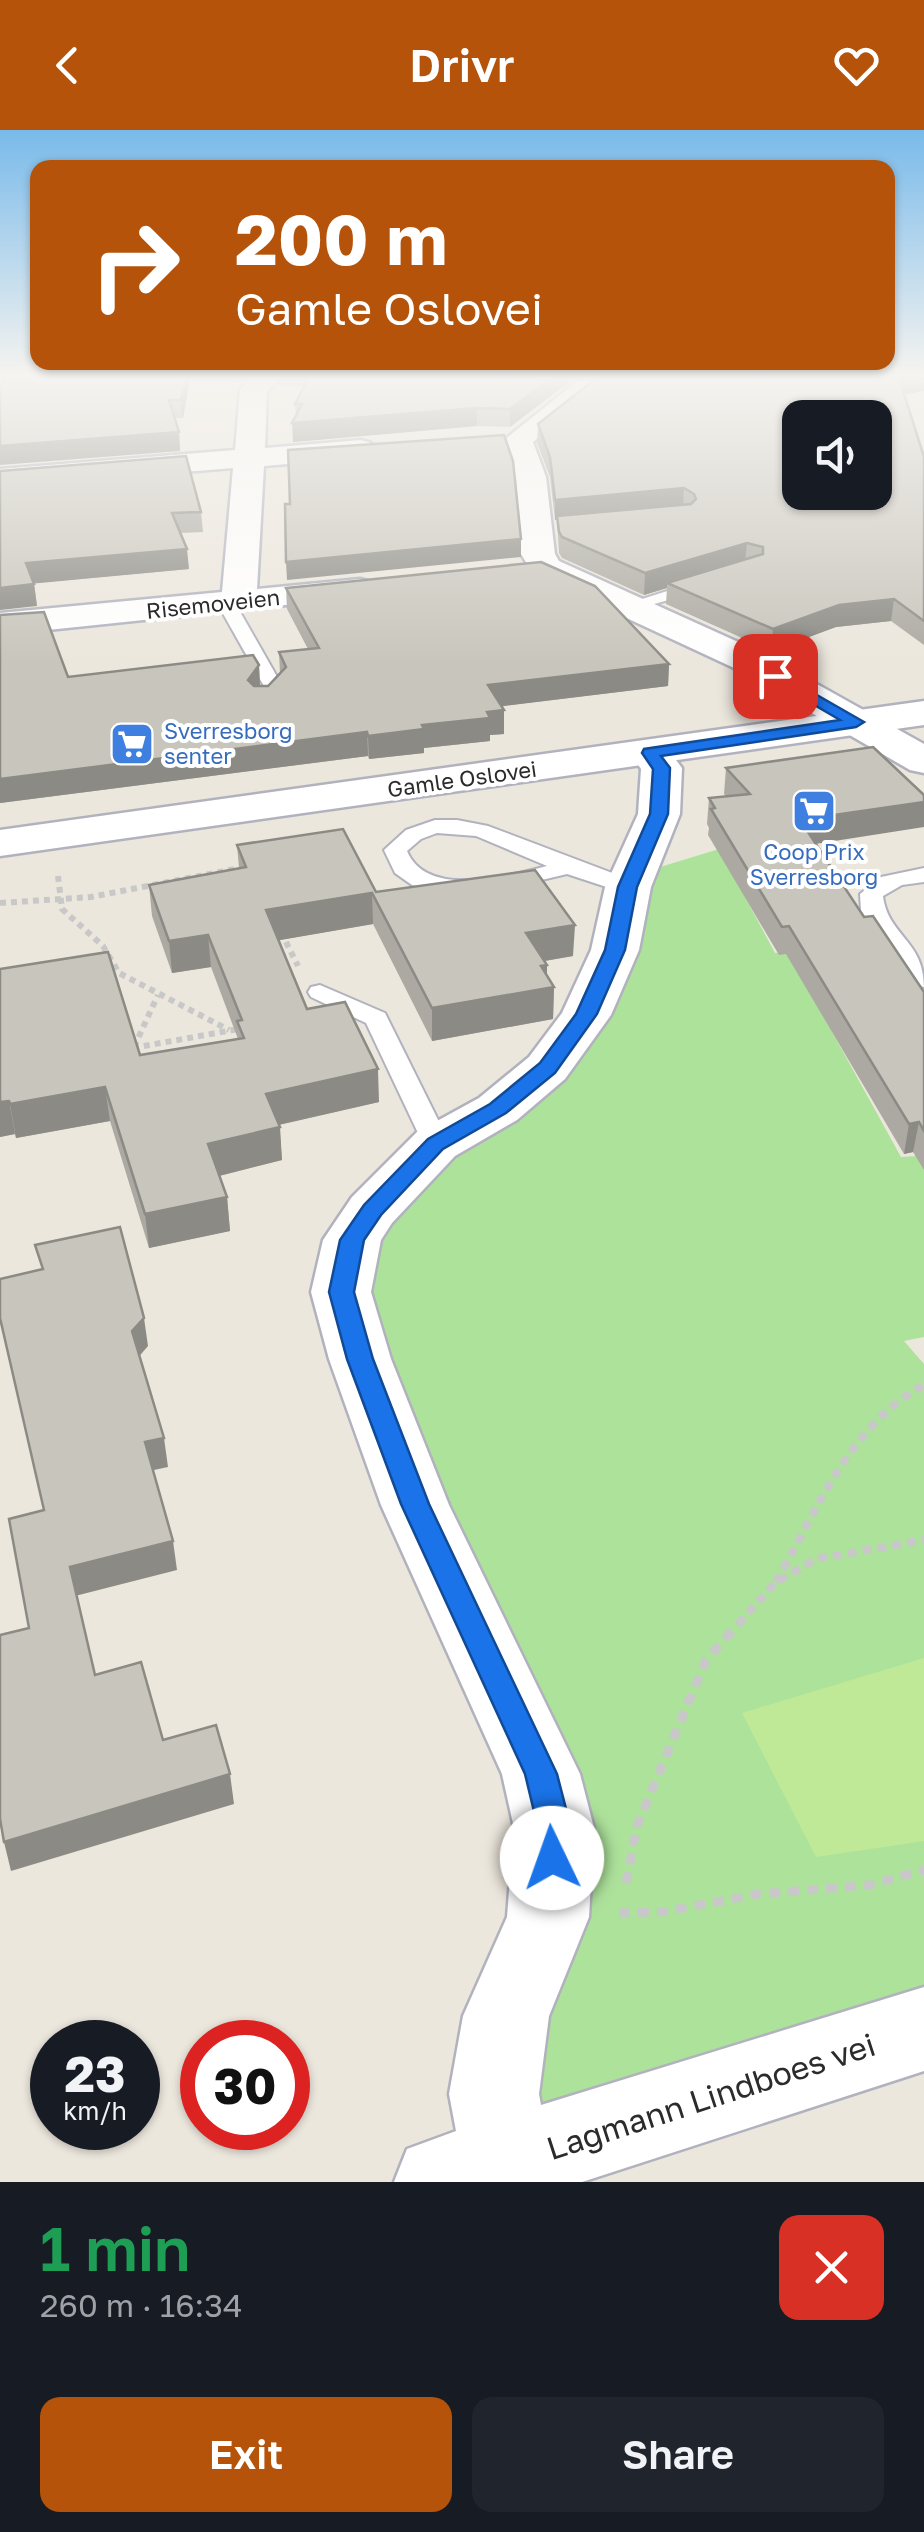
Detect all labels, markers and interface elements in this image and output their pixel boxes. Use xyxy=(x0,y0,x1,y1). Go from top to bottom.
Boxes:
icon: back xyxy=(40,38,95,93)
text: Drivr xyxy=(409,38,515,92)
icon: heart xyxy=(829,38,884,93)
text: 200 m xyxy=(235,196,447,280)
icon: right xyxy=(70,200,200,330)
text: Gamle Oslovei xyxy=(235,281,543,335)
map controls xyxy=(782,400,892,510)
button: sound xyxy=(782,400,892,510)
street label: Risemoveien xyxy=(145,583,281,624)
pin xyxy=(733,634,818,719)
icon: arrive xyxy=(748,649,803,704)
place label: Sverresborg senter xyxy=(164,717,292,769)
supermarket icon: Sverresborg senter xyxy=(109,721,155,767)
street label: Gamle Oslovei xyxy=(386,755,538,802)
supermarket icon: Coop Prix Sverresborg xyxy=(791,788,837,834)
place label: Coop Prix Sverresborg xyxy=(750,838,878,890)
position arrow xyxy=(500,1806,604,1910)
speed limit sign: 30 xyxy=(180,2020,310,2150)
street label: Lagmann Lindboes vei xyxy=(542,2025,880,2167)
text: 23 xyxy=(64,2043,125,2103)
text: km/h xyxy=(63,2095,127,2126)
text: 1 min xyxy=(40,2212,190,2284)
button: close xyxy=(779,2215,884,2320)
text: 260 m · 16:34 xyxy=(40,2286,242,2324)
button: Exit xyxy=(40,2397,452,2512)
button: Share xyxy=(472,2397,884,2512)

